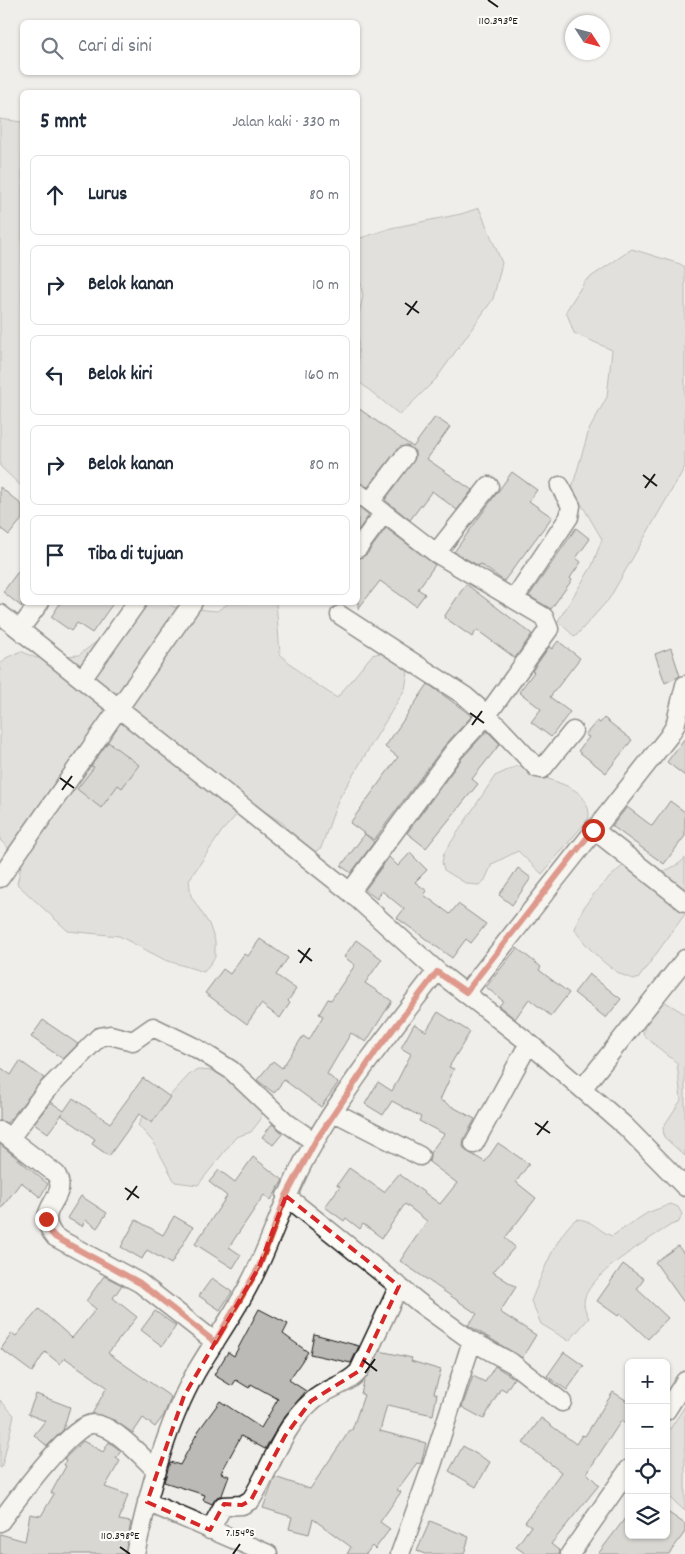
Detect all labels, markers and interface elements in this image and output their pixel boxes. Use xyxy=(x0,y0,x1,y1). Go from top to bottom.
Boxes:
text: 110.393°E xyxy=(478,13,518,30)
north arrow xyxy=(565,15,610,60)
search box xyxy=(20,20,360,75)
icon: search xyxy=(38,34,66,62)
text: Cari di sini xyxy=(78,34,152,61)
text: 5 mnt xyxy=(40,108,86,138)
text: Jalan kaki · 330 m xyxy=(232,111,340,134)
icon: ahead xyxy=(41,181,69,209)
text: Lurus xyxy=(88,182,127,209)
text: 80 m xyxy=(309,184,339,207)
icon: right xyxy=(41,271,69,299)
text: Belok kanan xyxy=(88,272,174,299)
text: 10 m xyxy=(312,274,339,297)
icon: left xyxy=(41,361,69,389)
text: Belok kiri xyxy=(88,362,152,389)
text: 160 m xyxy=(304,364,339,387)
icon: right xyxy=(41,451,69,479)
text: Belok kanan xyxy=(88,452,174,479)
text: 80 m xyxy=(309,454,339,477)
icon: arrive xyxy=(41,541,69,569)
text: Tiba di tujuan xyxy=(88,542,183,569)
route start xyxy=(582,819,605,842)
route end xyxy=(35,1208,58,1231)
map controls xyxy=(625,1359,670,1539)
button: + xyxy=(625,1359,670,1404)
button: − xyxy=(625,1404,670,1449)
button: locate xyxy=(625,1449,670,1494)
button: layers xyxy=(625,1494,670,1539)
text: 7.154°S xyxy=(226,1525,254,1542)
text: 110.398°E xyxy=(101,1528,140,1545)

